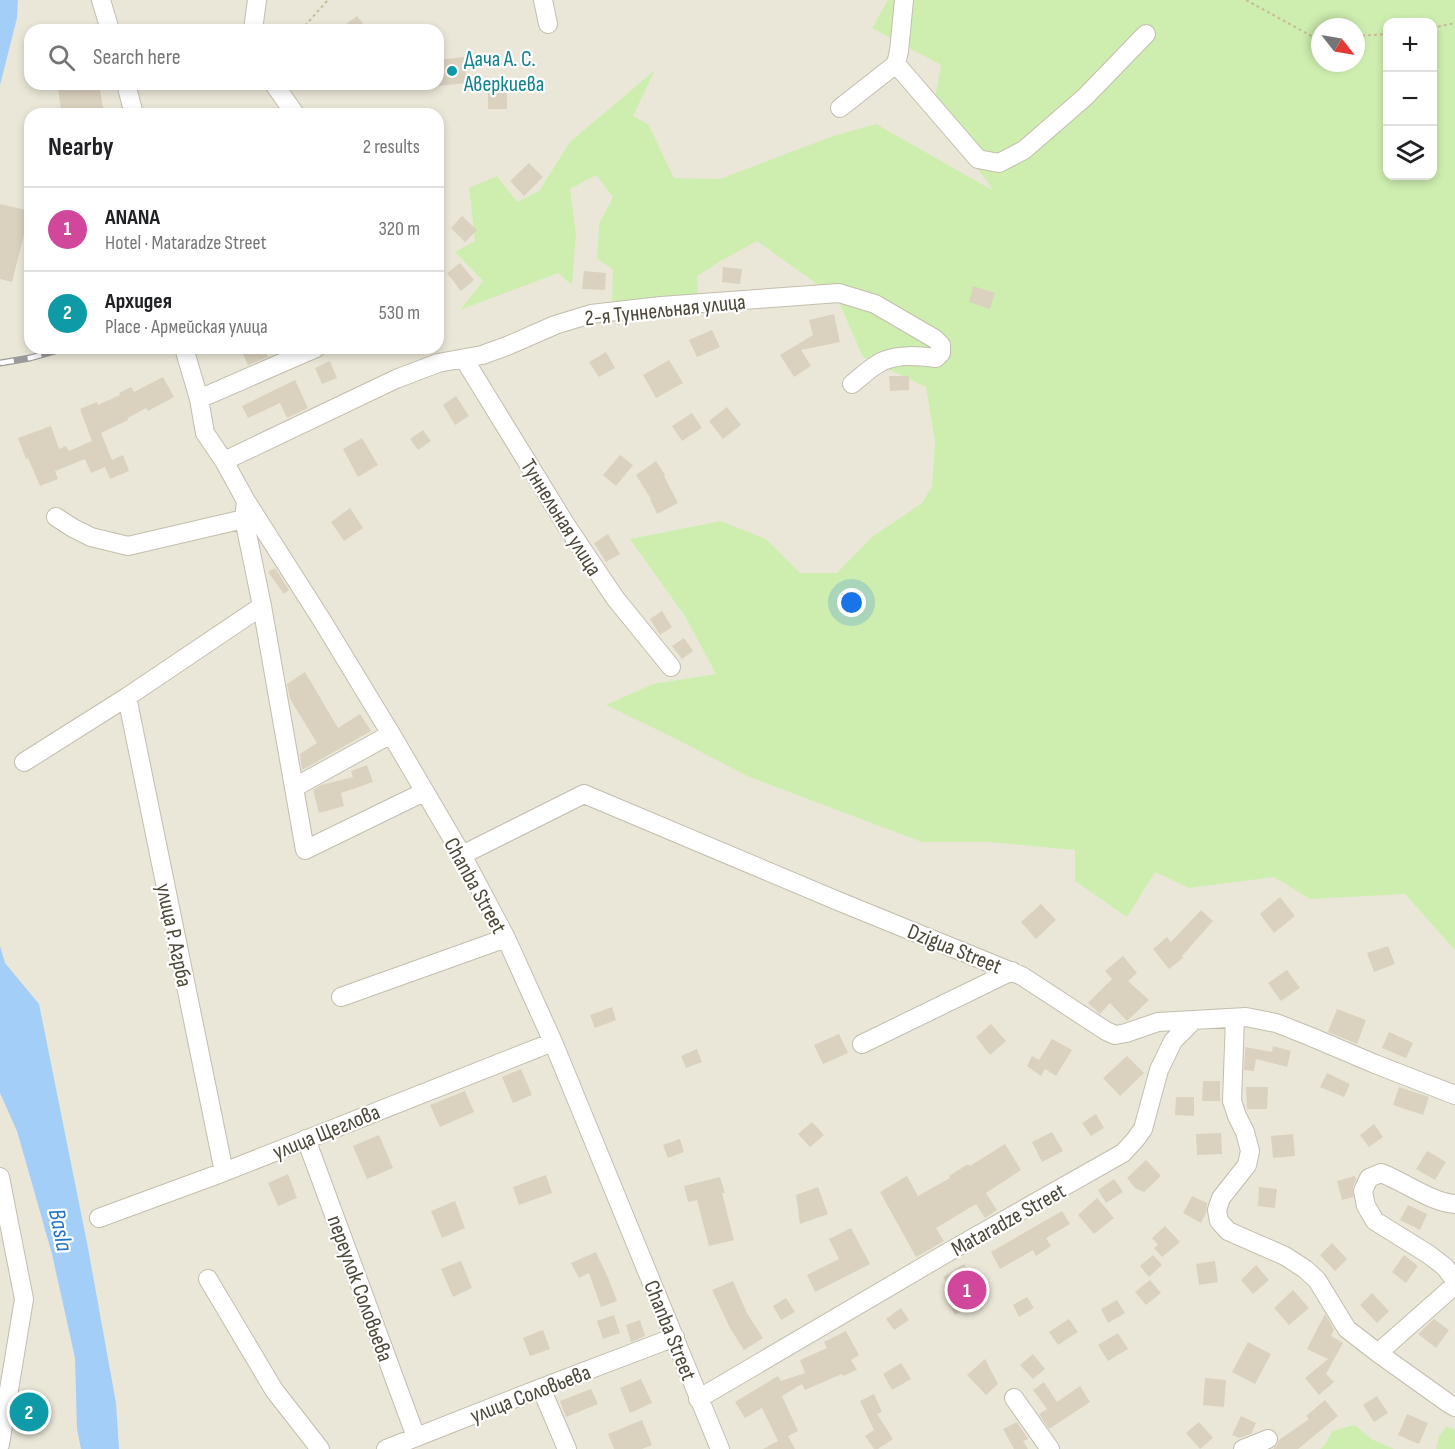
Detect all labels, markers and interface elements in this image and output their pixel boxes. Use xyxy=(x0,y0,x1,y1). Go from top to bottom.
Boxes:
north arrow xyxy=(1311,18,1365,72)
map controls xyxy=(1383,18,1437,180)
button: + xyxy=(1383,18,1437,72)
search box xyxy=(24,24,444,90)
icon: search xyxy=(45,41,78,74)
text: Search here xyxy=(93,44,180,71)
place label: Дача А. С. Аверкиева xyxy=(463,46,544,98)
marker: Дача А. С. Аверкиева xyxy=(445,64,459,78)
button: − xyxy=(1383,72,1437,126)
button: layers xyxy=(1383,126,1437,180)
text: Nearby xyxy=(48,132,114,163)
text: 2 results xyxy=(363,135,420,159)
text: ANANA xyxy=(105,204,160,231)
text: 1 xyxy=(64,217,71,241)
text: 320 m xyxy=(378,217,420,241)
text: Hotel · Mataradze Street xyxy=(105,231,267,255)
text: Архидея xyxy=(105,288,172,315)
street label: 2-я Туннельная улица xyxy=(583,289,747,332)
text: 2 xyxy=(63,301,72,325)
text: 530 m xyxy=(379,301,420,325)
text: Place · Армейская улица xyxy=(105,315,268,339)
street label: Туннельная улица xyxy=(514,455,607,581)
your location xyxy=(837,588,866,617)
street label: Chanba Street xyxy=(437,833,512,939)
street label: улица Р. Агрба xyxy=(149,881,198,989)
street label: Dzigua Street xyxy=(903,918,1006,981)
street label: улица Щеглова xyxy=(269,1099,384,1166)
street label: Mataradze Street xyxy=(947,1178,1071,1263)
water label: Basla xyxy=(42,1206,79,1254)
street label: переулок Соловьева xyxy=(321,1212,399,1365)
pin: 1 xyxy=(948,1268,986,1312)
street label: Chanba Street xyxy=(637,1277,702,1385)
street label: улица Соловьева xyxy=(466,1359,595,1430)
pin: 2 xyxy=(9,1390,48,1434)

